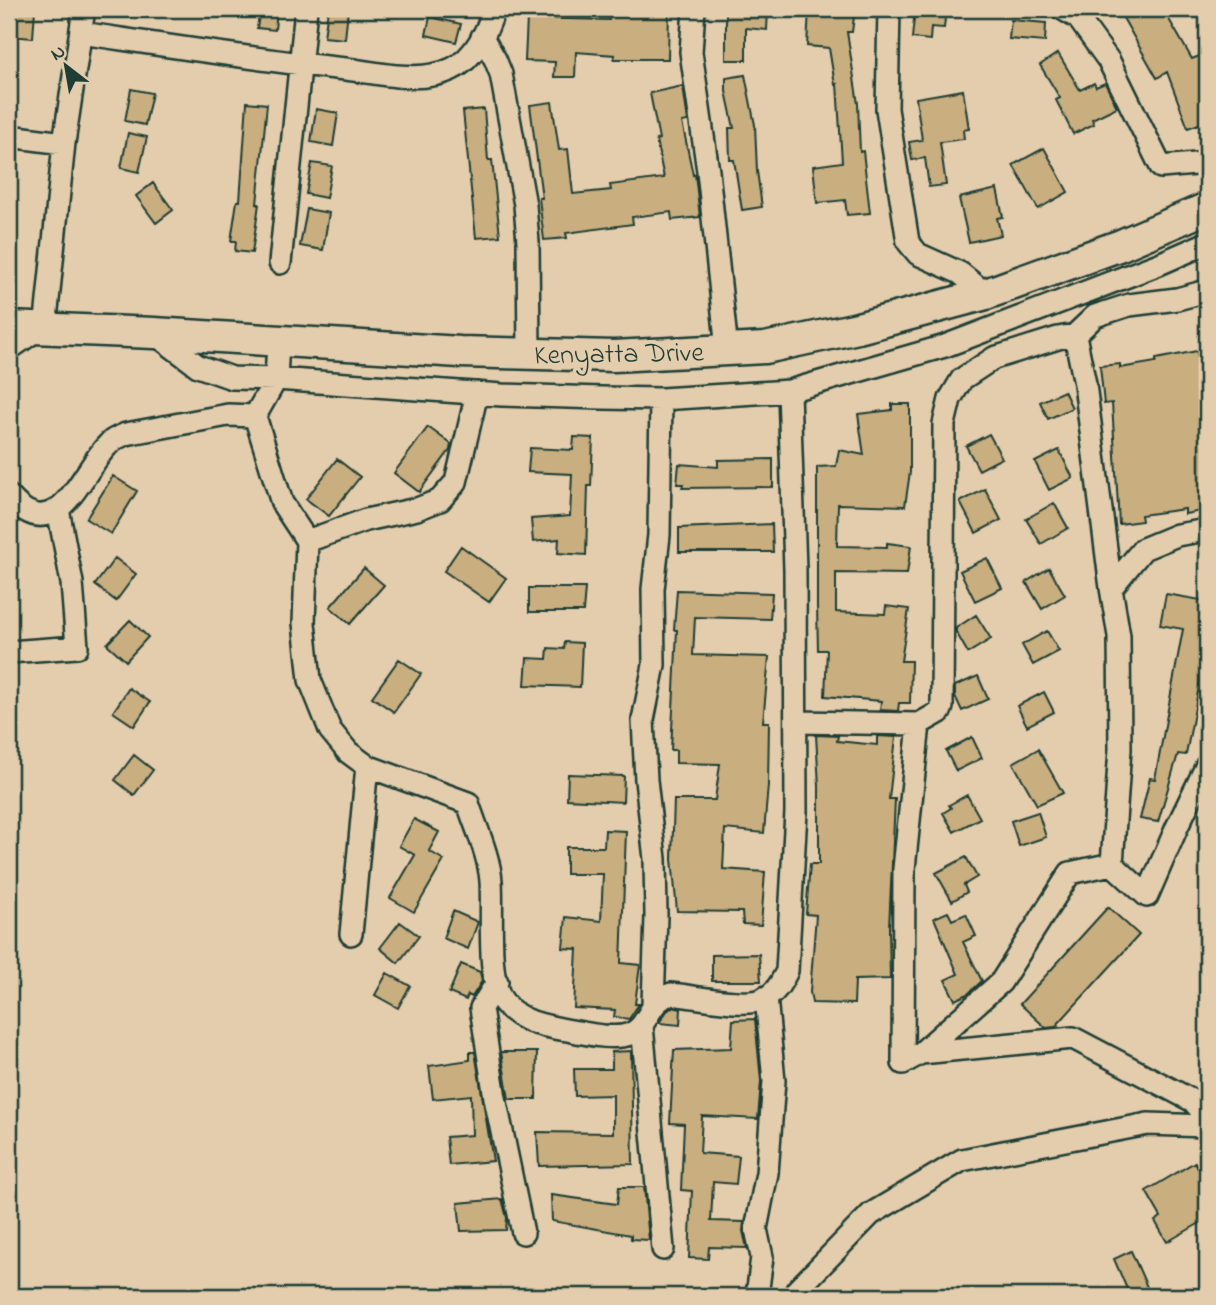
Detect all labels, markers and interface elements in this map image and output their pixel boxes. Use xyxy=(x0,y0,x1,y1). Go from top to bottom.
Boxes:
north arrow xyxy=(32,32,102,102)
text: N xyxy=(46,39,71,68)
street label: Kenyatta Drive xyxy=(534,334,705,377)

